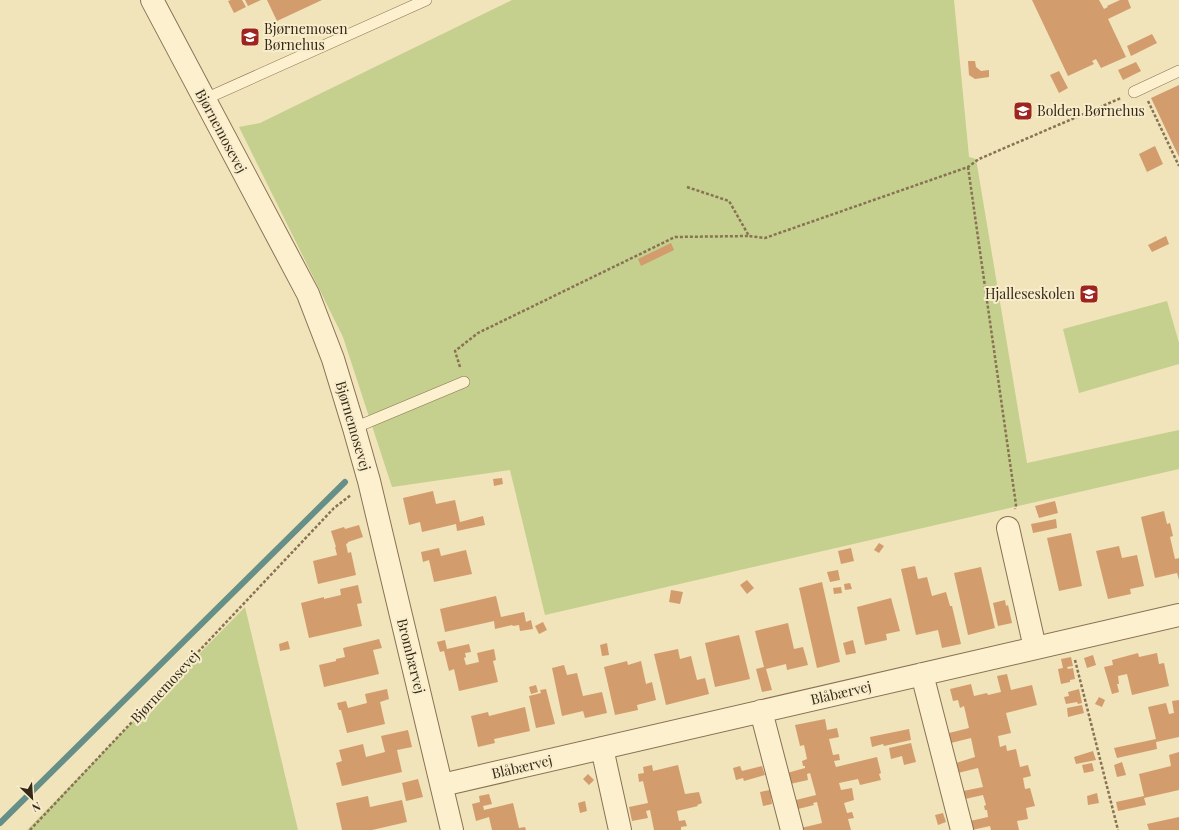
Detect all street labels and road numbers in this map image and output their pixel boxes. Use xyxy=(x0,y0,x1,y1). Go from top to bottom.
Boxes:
street label: Bjørnemosevej xyxy=(191,85,252,176)
street label: Bjørnemosevej xyxy=(332,379,375,473)
street label: Brombærvej xyxy=(393,616,430,695)
street label: Bjørnemosevej xyxy=(126,646,203,727)
street label: Blåbærvej xyxy=(809,676,873,709)
street label: Blåbærvej xyxy=(490,750,554,783)

